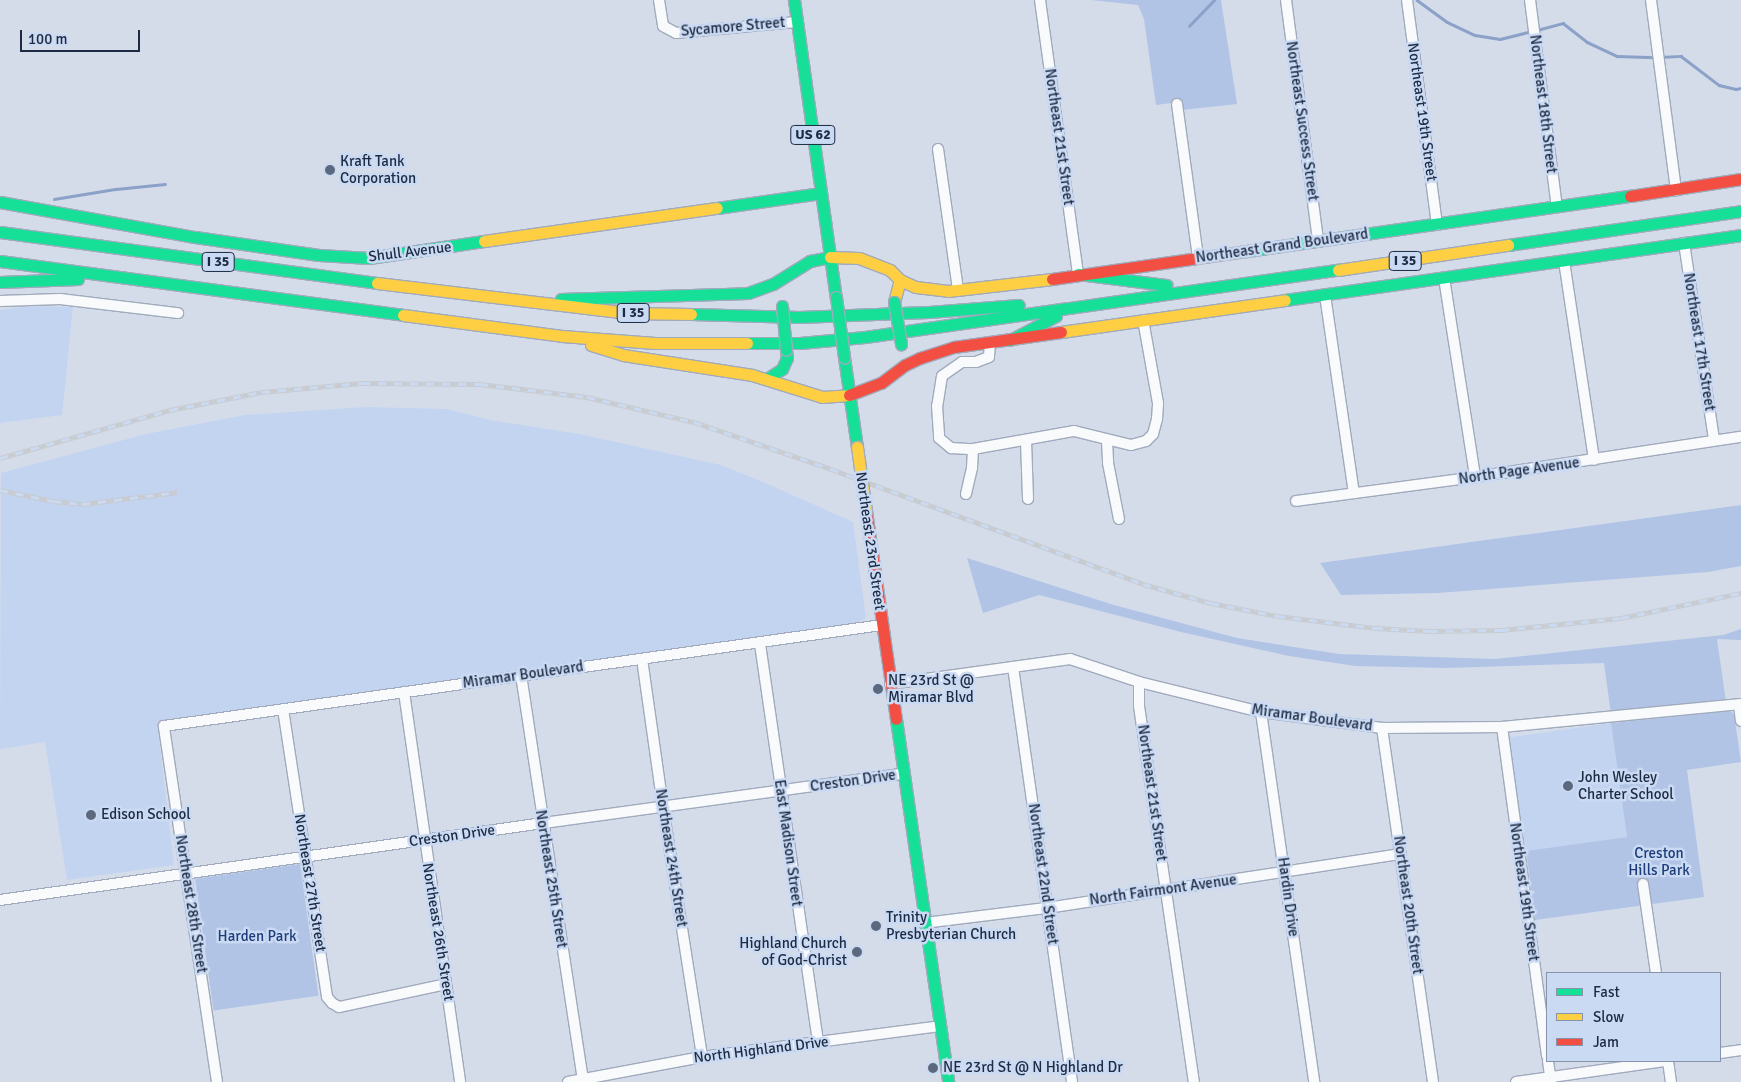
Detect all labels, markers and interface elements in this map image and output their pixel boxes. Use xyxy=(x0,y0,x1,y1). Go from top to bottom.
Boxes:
street label: Sycamore Street xyxy=(680,13,786,41)
scale bar xyxy=(22,20,142,52)
text: 100 m xyxy=(28,30,68,48)
street label: Northeast 18th Street xyxy=(1526,34,1560,174)
street label: Northeast Success Street xyxy=(1282,40,1322,202)
street label: Northeast 19th Street xyxy=(1403,42,1441,182)
street label: Northeast 21st Street xyxy=(1040,67,1078,207)
road number: US 62 xyxy=(789,124,837,146)
place label: Kraft Tank Corporation xyxy=(340,152,416,187)
marker: Kraft Tank Corporation xyxy=(324,164,336,176)
street label: Northeast Grand Boulevard xyxy=(1195,225,1369,267)
street label: Shull Avenue xyxy=(367,238,453,266)
road number: I 35 xyxy=(200,250,236,274)
road number: I 35 xyxy=(1388,250,1422,272)
street label: Northeast 17th Street xyxy=(1679,272,1719,412)
road number: I 35 xyxy=(616,302,650,324)
street label: North Page Avenue xyxy=(1457,454,1581,488)
street label: Northeast 23rd Street xyxy=(851,471,889,611)
street label: Miramar Boulevard xyxy=(461,658,585,692)
place label: NE 23rd St @ Miramar Blvd xyxy=(888,671,974,706)
marker: NE 23rd St @ Miramar Blvd xyxy=(872,683,884,695)
street label: Miramar Boulevard xyxy=(1250,701,1374,735)
street label: Northeast 21st Street xyxy=(1133,723,1171,863)
street label: Creston Drive xyxy=(809,766,897,796)
place label: John Wesley Charter School xyxy=(1578,768,1674,803)
street label: East Madison Street xyxy=(770,779,806,907)
marker: John Wesley Charter School xyxy=(1562,780,1574,792)
street label: Northeast 24th Street xyxy=(651,788,691,928)
street label: Northeast 22nd Street xyxy=(1024,802,1062,946)
place label: Edison School xyxy=(101,806,191,824)
marker: Edison School xyxy=(85,809,97,821)
street label: Northeast 25th Street xyxy=(531,809,571,949)
street label: Northeast 27th Street xyxy=(290,813,330,953)
street label: Creston Drive xyxy=(408,821,496,851)
street label: Northeast 19th Street xyxy=(1505,822,1543,962)
street label: Northeast 28th Street xyxy=(171,834,211,974)
street label: Northeast 20th Street xyxy=(1389,835,1427,975)
park label: Creston Hills Park xyxy=(1628,844,1690,879)
street label: Hardin Drive xyxy=(1274,856,1302,938)
street label: Northeast 26th Street xyxy=(418,862,458,1002)
street label: North Fairmont Avenue xyxy=(1088,871,1238,909)
place label: Trinity Presbyterian Church xyxy=(886,908,1016,943)
marker: Trinity Presbyterian Church xyxy=(870,920,882,932)
park label: Harden Park xyxy=(218,928,296,946)
place label: Highland Church of God-Christ xyxy=(739,934,847,969)
marker: Highland Church of God-Christ xyxy=(851,946,863,958)
legend xyxy=(1546,972,1721,1062)
text: Fast xyxy=(1593,983,1620,1001)
text: Slow xyxy=(1593,1008,1624,1026)
street label: North Highland Drive xyxy=(692,1033,830,1067)
text: Jam xyxy=(1593,1033,1619,1051)
place label: NE 23rd St @ N Highland Dr xyxy=(943,1059,1123,1077)
marker: NE 23rd St @ N Highland Dr xyxy=(927,1062,939,1074)

